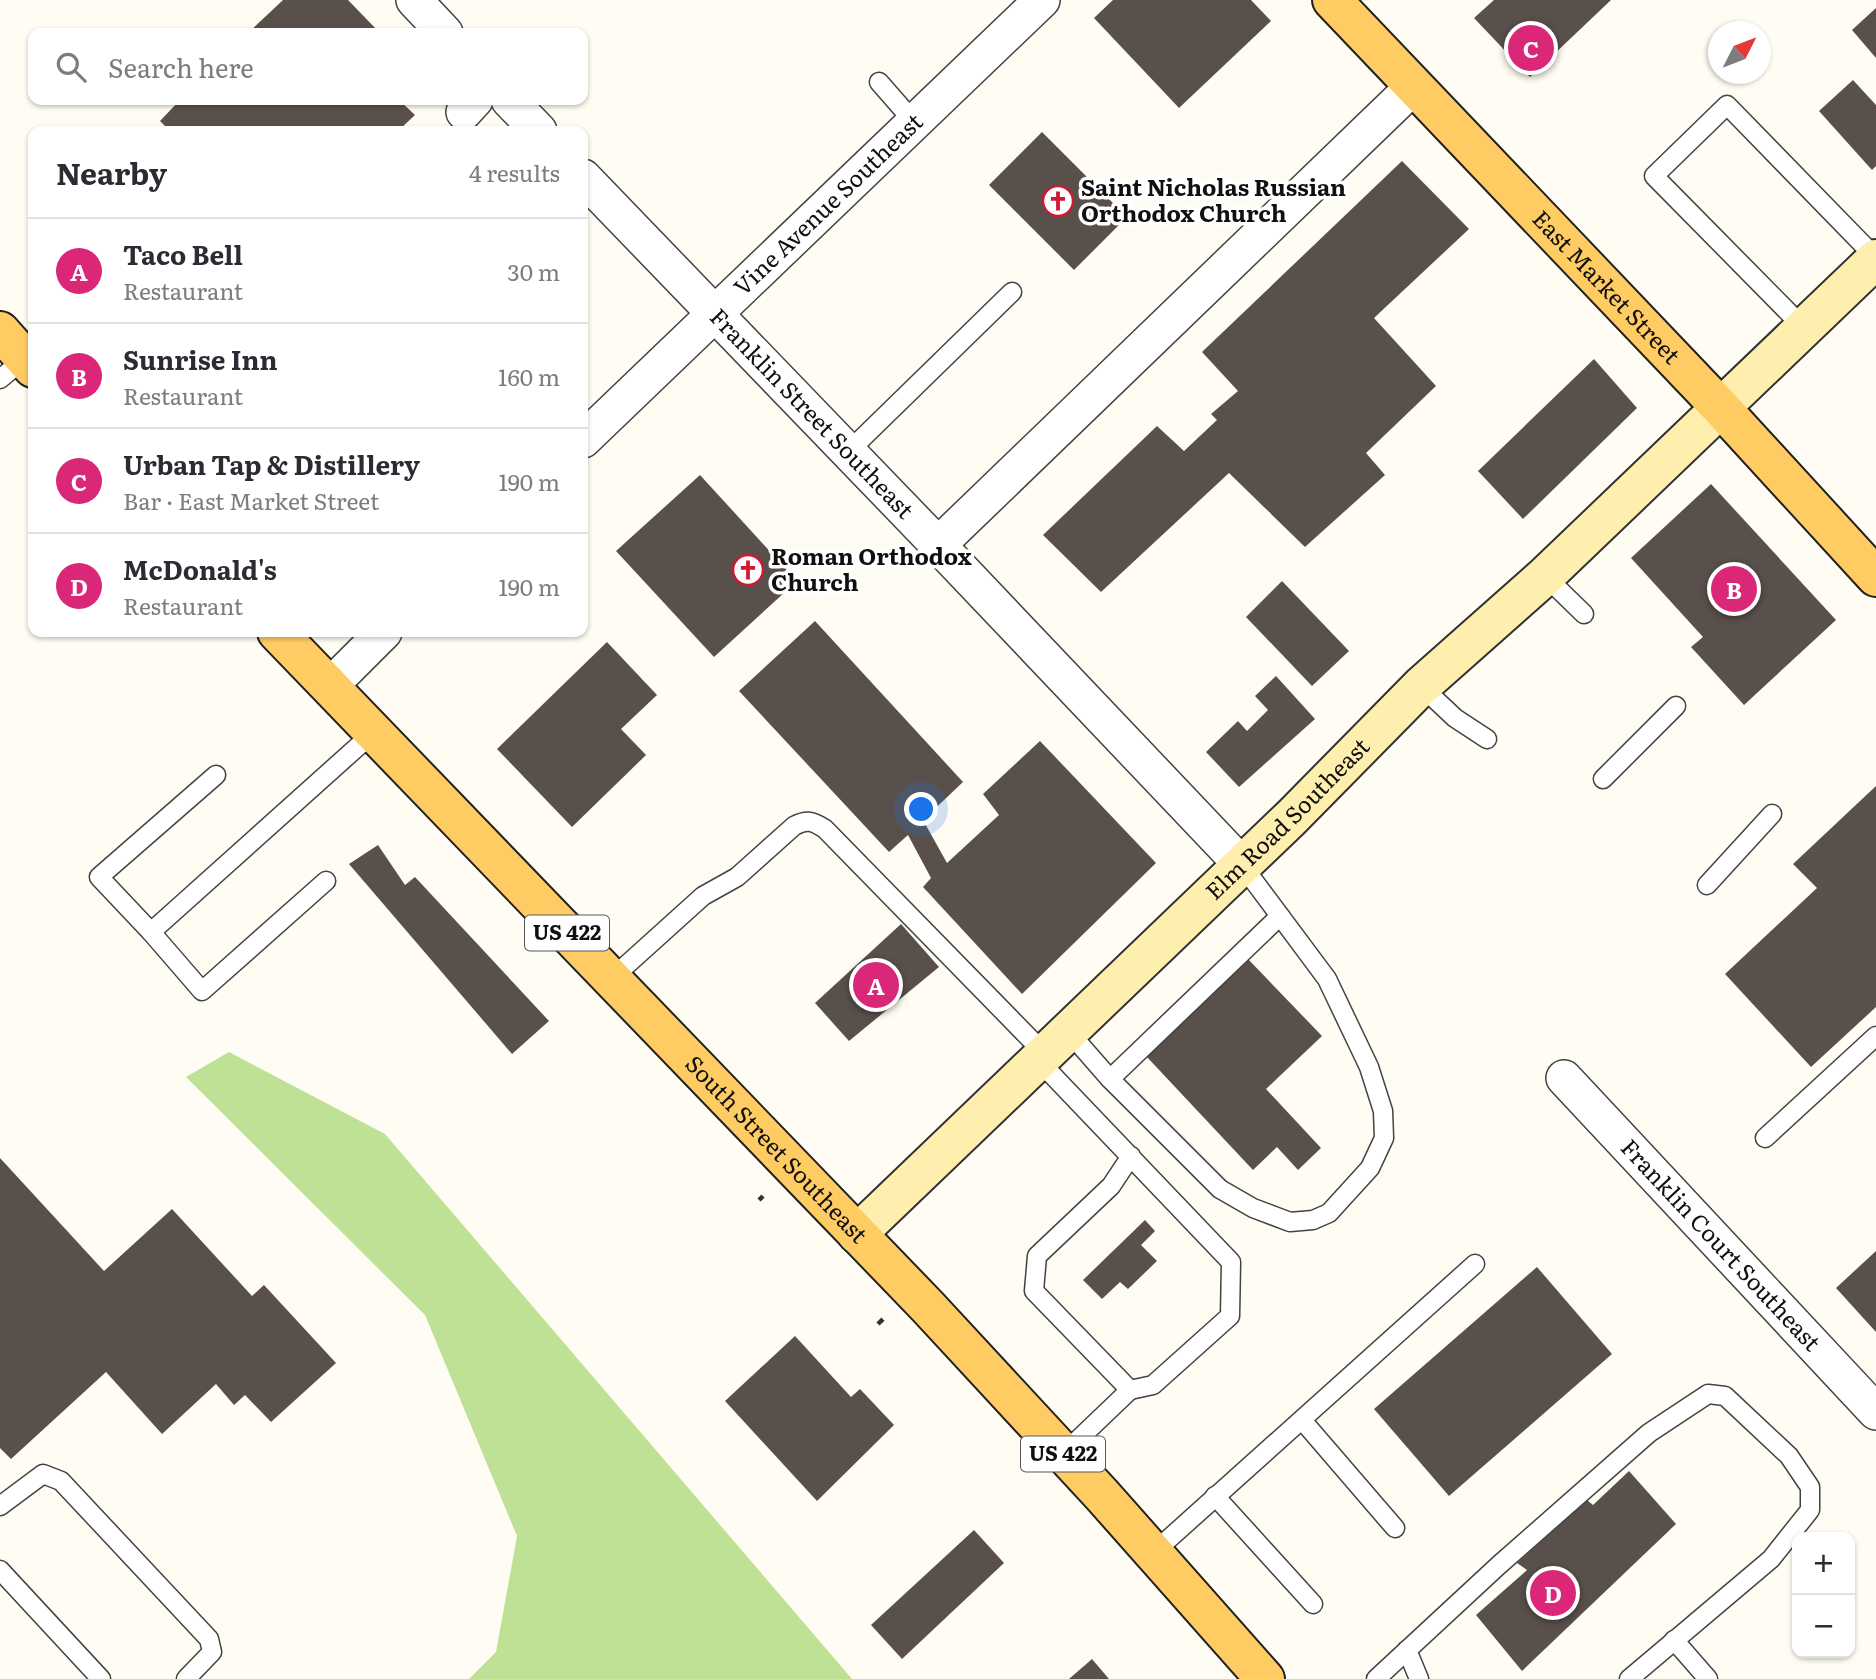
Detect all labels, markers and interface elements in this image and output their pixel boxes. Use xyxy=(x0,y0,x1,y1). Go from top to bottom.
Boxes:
north arrow xyxy=(1708,21,1771,84)
pin: C xyxy=(1508,22,1554,74)
search box xyxy=(28,28,588,105)
text: Search here xyxy=(108,47,254,86)
icon: search xyxy=(52,48,90,86)
street label: Vine Avenue Southeast xyxy=(725,104,930,302)
text: Nearby xyxy=(56,150,167,194)
text: 4 results xyxy=(469,155,560,189)
place label: Saint Nicholas Russian Orthodox Church xyxy=(1081,169,1346,229)
church icon: Saint Nicholas Russian Orthodox Church xyxy=(1041,184,1075,218)
street label: East Market Street xyxy=(1526,201,1690,371)
text: Taco Bell xyxy=(123,234,243,273)
text: A xyxy=(70,254,88,288)
text: 30 m xyxy=(507,254,560,288)
text: Restaurant xyxy=(123,273,243,307)
street label: Franklin Street Southeast xyxy=(703,300,923,526)
text: Sunrise Inn xyxy=(123,339,278,378)
text: B xyxy=(71,359,87,393)
text: 160 m xyxy=(498,359,560,393)
text: Restaurant xyxy=(123,378,243,412)
text: Urban Tap & Distillery xyxy=(123,444,420,483)
text: C xyxy=(71,464,87,498)
text: 190 m xyxy=(498,464,560,498)
text: Bar · East Market Street xyxy=(123,483,379,517)
place label: Roman Orthodox Church xyxy=(771,538,972,598)
text: McDonald's xyxy=(123,549,277,588)
church icon: Roman Orthodox Church xyxy=(731,553,765,587)
pin: B xyxy=(1711,563,1757,615)
text: D xyxy=(70,569,88,603)
text: 190 m xyxy=(498,569,560,603)
text: Restaurant xyxy=(123,588,243,622)
street label: Elm Road Southeast xyxy=(1197,729,1377,907)
your location xyxy=(904,792,938,826)
road number: US 422 xyxy=(525,916,609,950)
pin: A xyxy=(853,959,899,1011)
street label: South Street Southeast xyxy=(679,1046,877,1250)
street label: Franklin Court Southeast xyxy=(1614,1130,1830,1358)
road number: US 422 xyxy=(1021,1436,1105,1472)
map controls xyxy=(1792,1532,1855,1658)
button: + xyxy=(1792,1532,1855,1595)
pin: D xyxy=(1530,1567,1576,1619)
button: − xyxy=(1792,1595,1855,1658)

